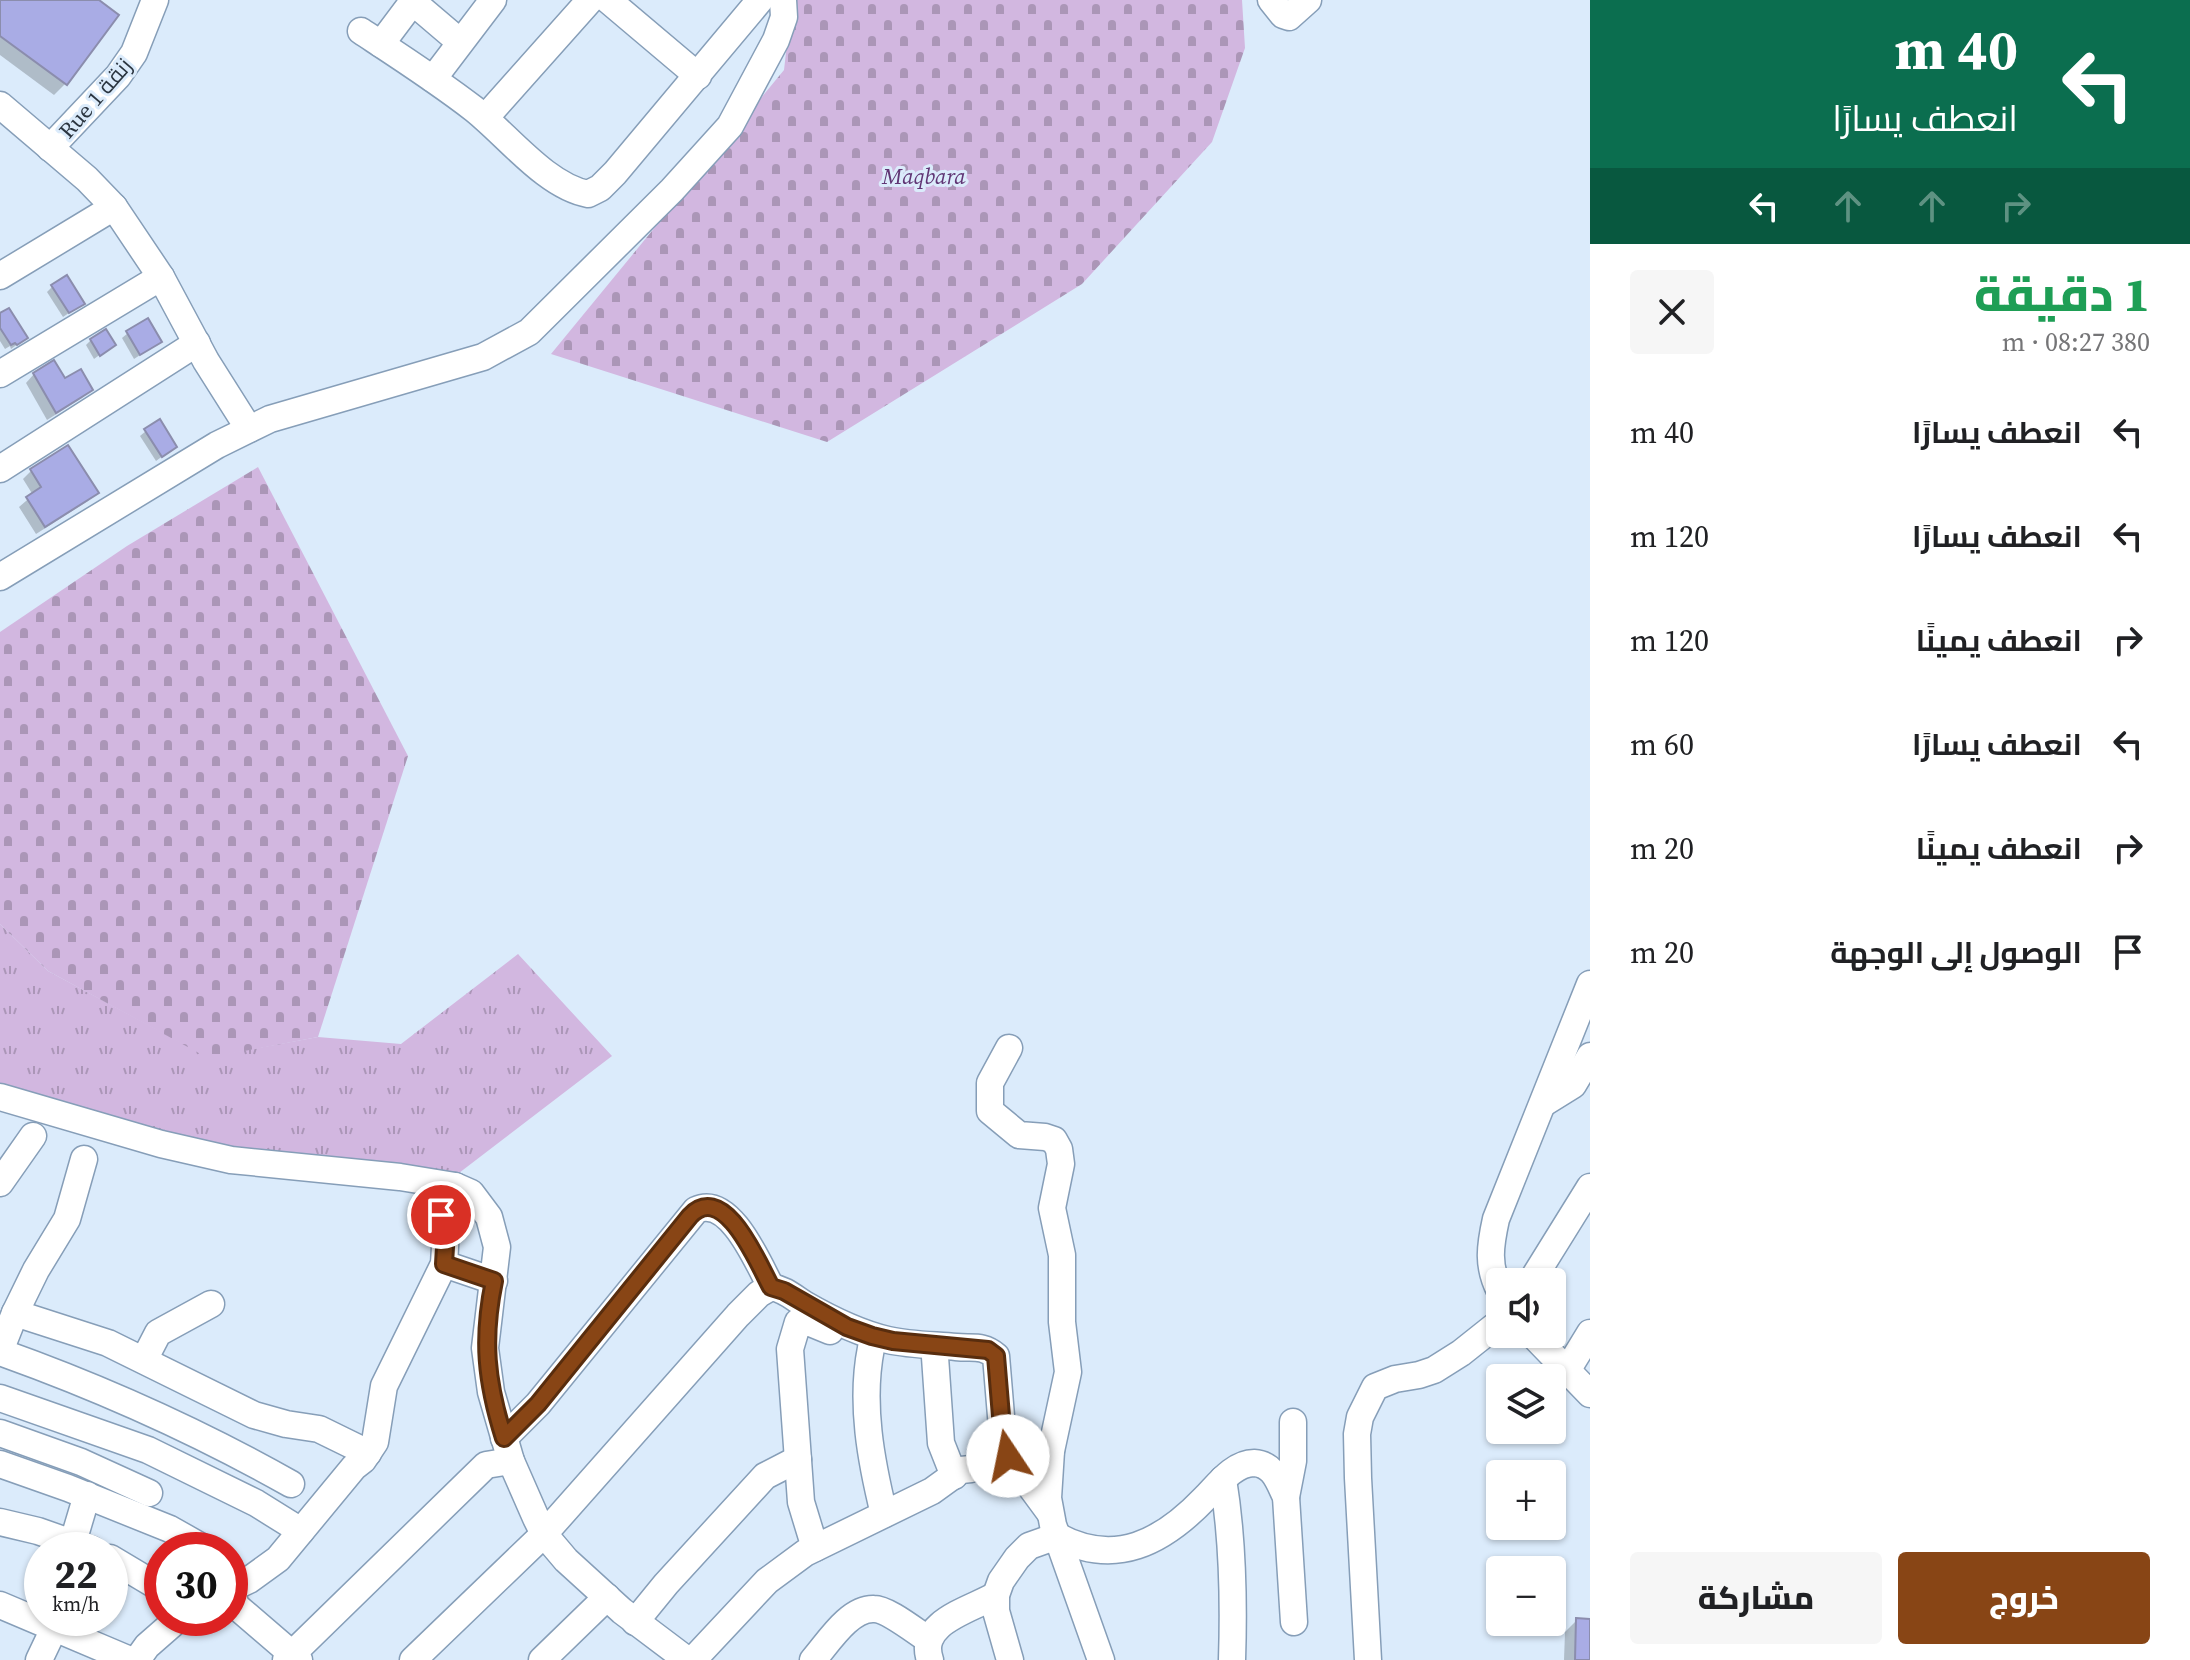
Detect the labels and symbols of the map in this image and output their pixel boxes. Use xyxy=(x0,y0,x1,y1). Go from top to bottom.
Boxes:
street label: Rue 1 زنقة xyxy=(52,51,138,145)
park label: Maqbara xyxy=(881,161,966,191)
pin xyxy=(407,1181,475,1249)
position arrow xyxy=(966,1414,1050,1498)
speed limit sign: 30 xyxy=(144,1532,248,1636)

